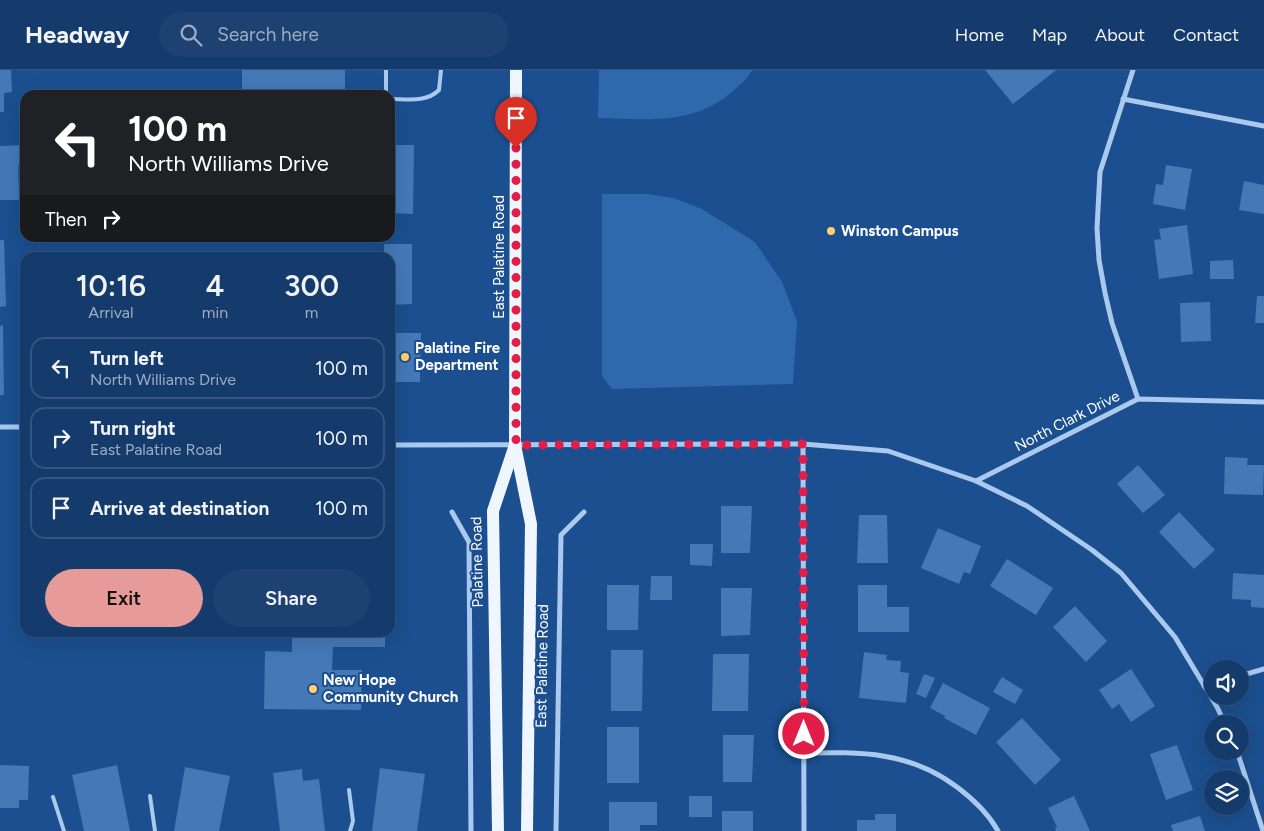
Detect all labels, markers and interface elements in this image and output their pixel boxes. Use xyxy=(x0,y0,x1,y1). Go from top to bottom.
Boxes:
search box xyxy=(159,12,509,57)
text: Headway xyxy=(25,20,129,49)
icon: search xyxy=(177,21,205,49)
text: Search here xyxy=(217,23,319,46)
text: Home xyxy=(955,24,1004,46)
text: Map xyxy=(1032,24,1067,46)
text: About xyxy=(1095,24,1145,46)
text: Contact xyxy=(1173,24,1239,46)
pin xyxy=(495,97,537,148)
icon: arrive xyxy=(502,104,530,132)
text: 100 m xyxy=(128,108,227,150)
icon: left xyxy=(45,110,110,175)
text: North Williams Drive xyxy=(128,150,329,177)
street label: East Palatine Road xyxy=(490,195,508,319)
icon: right xyxy=(97,205,125,233)
text: Then xyxy=(45,208,87,231)
place label: Winston Campus xyxy=(841,222,958,240)
marker: Winston Campus xyxy=(825,225,837,237)
text: 10:16 xyxy=(76,267,146,304)
text: 4 xyxy=(206,267,224,304)
text: 300 xyxy=(284,267,339,304)
text: Arrival xyxy=(88,303,134,322)
text: min xyxy=(202,303,228,322)
text: m xyxy=(305,303,318,322)
place label: Palatine Fire Department xyxy=(415,339,501,374)
text: Turn left xyxy=(90,347,164,370)
marker: Palatine Fire Department xyxy=(399,351,411,363)
icon: left xyxy=(47,354,75,382)
text: 100 m xyxy=(315,357,368,380)
text: North Williams Drive xyxy=(90,370,236,389)
street label: North Clark Drive xyxy=(1011,387,1123,455)
text: Turn right xyxy=(90,417,176,440)
icon: right xyxy=(47,424,75,452)
text: 100 m xyxy=(315,427,368,450)
text: East Palatine Road xyxy=(90,440,222,459)
icon: arrive xyxy=(47,494,75,522)
text: Arrive at destination xyxy=(90,497,269,520)
text: 100 m xyxy=(315,497,368,520)
street label: Palatine Road xyxy=(467,516,487,608)
button: Exit xyxy=(45,569,203,627)
button: Share xyxy=(213,569,370,627)
street label: East Palatine Road xyxy=(532,604,552,728)
map controls xyxy=(1204,660,1249,815)
button: sound xyxy=(1204,660,1249,705)
place label: New Hope Community Church xyxy=(323,671,458,706)
marker: New Hope Community Church xyxy=(307,683,319,695)
position arrow xyxy=(777,707,829,759)
button: search xyxy=(1204,715,1249,760)
button: layers xyxy=(1204,770,1249,815)

